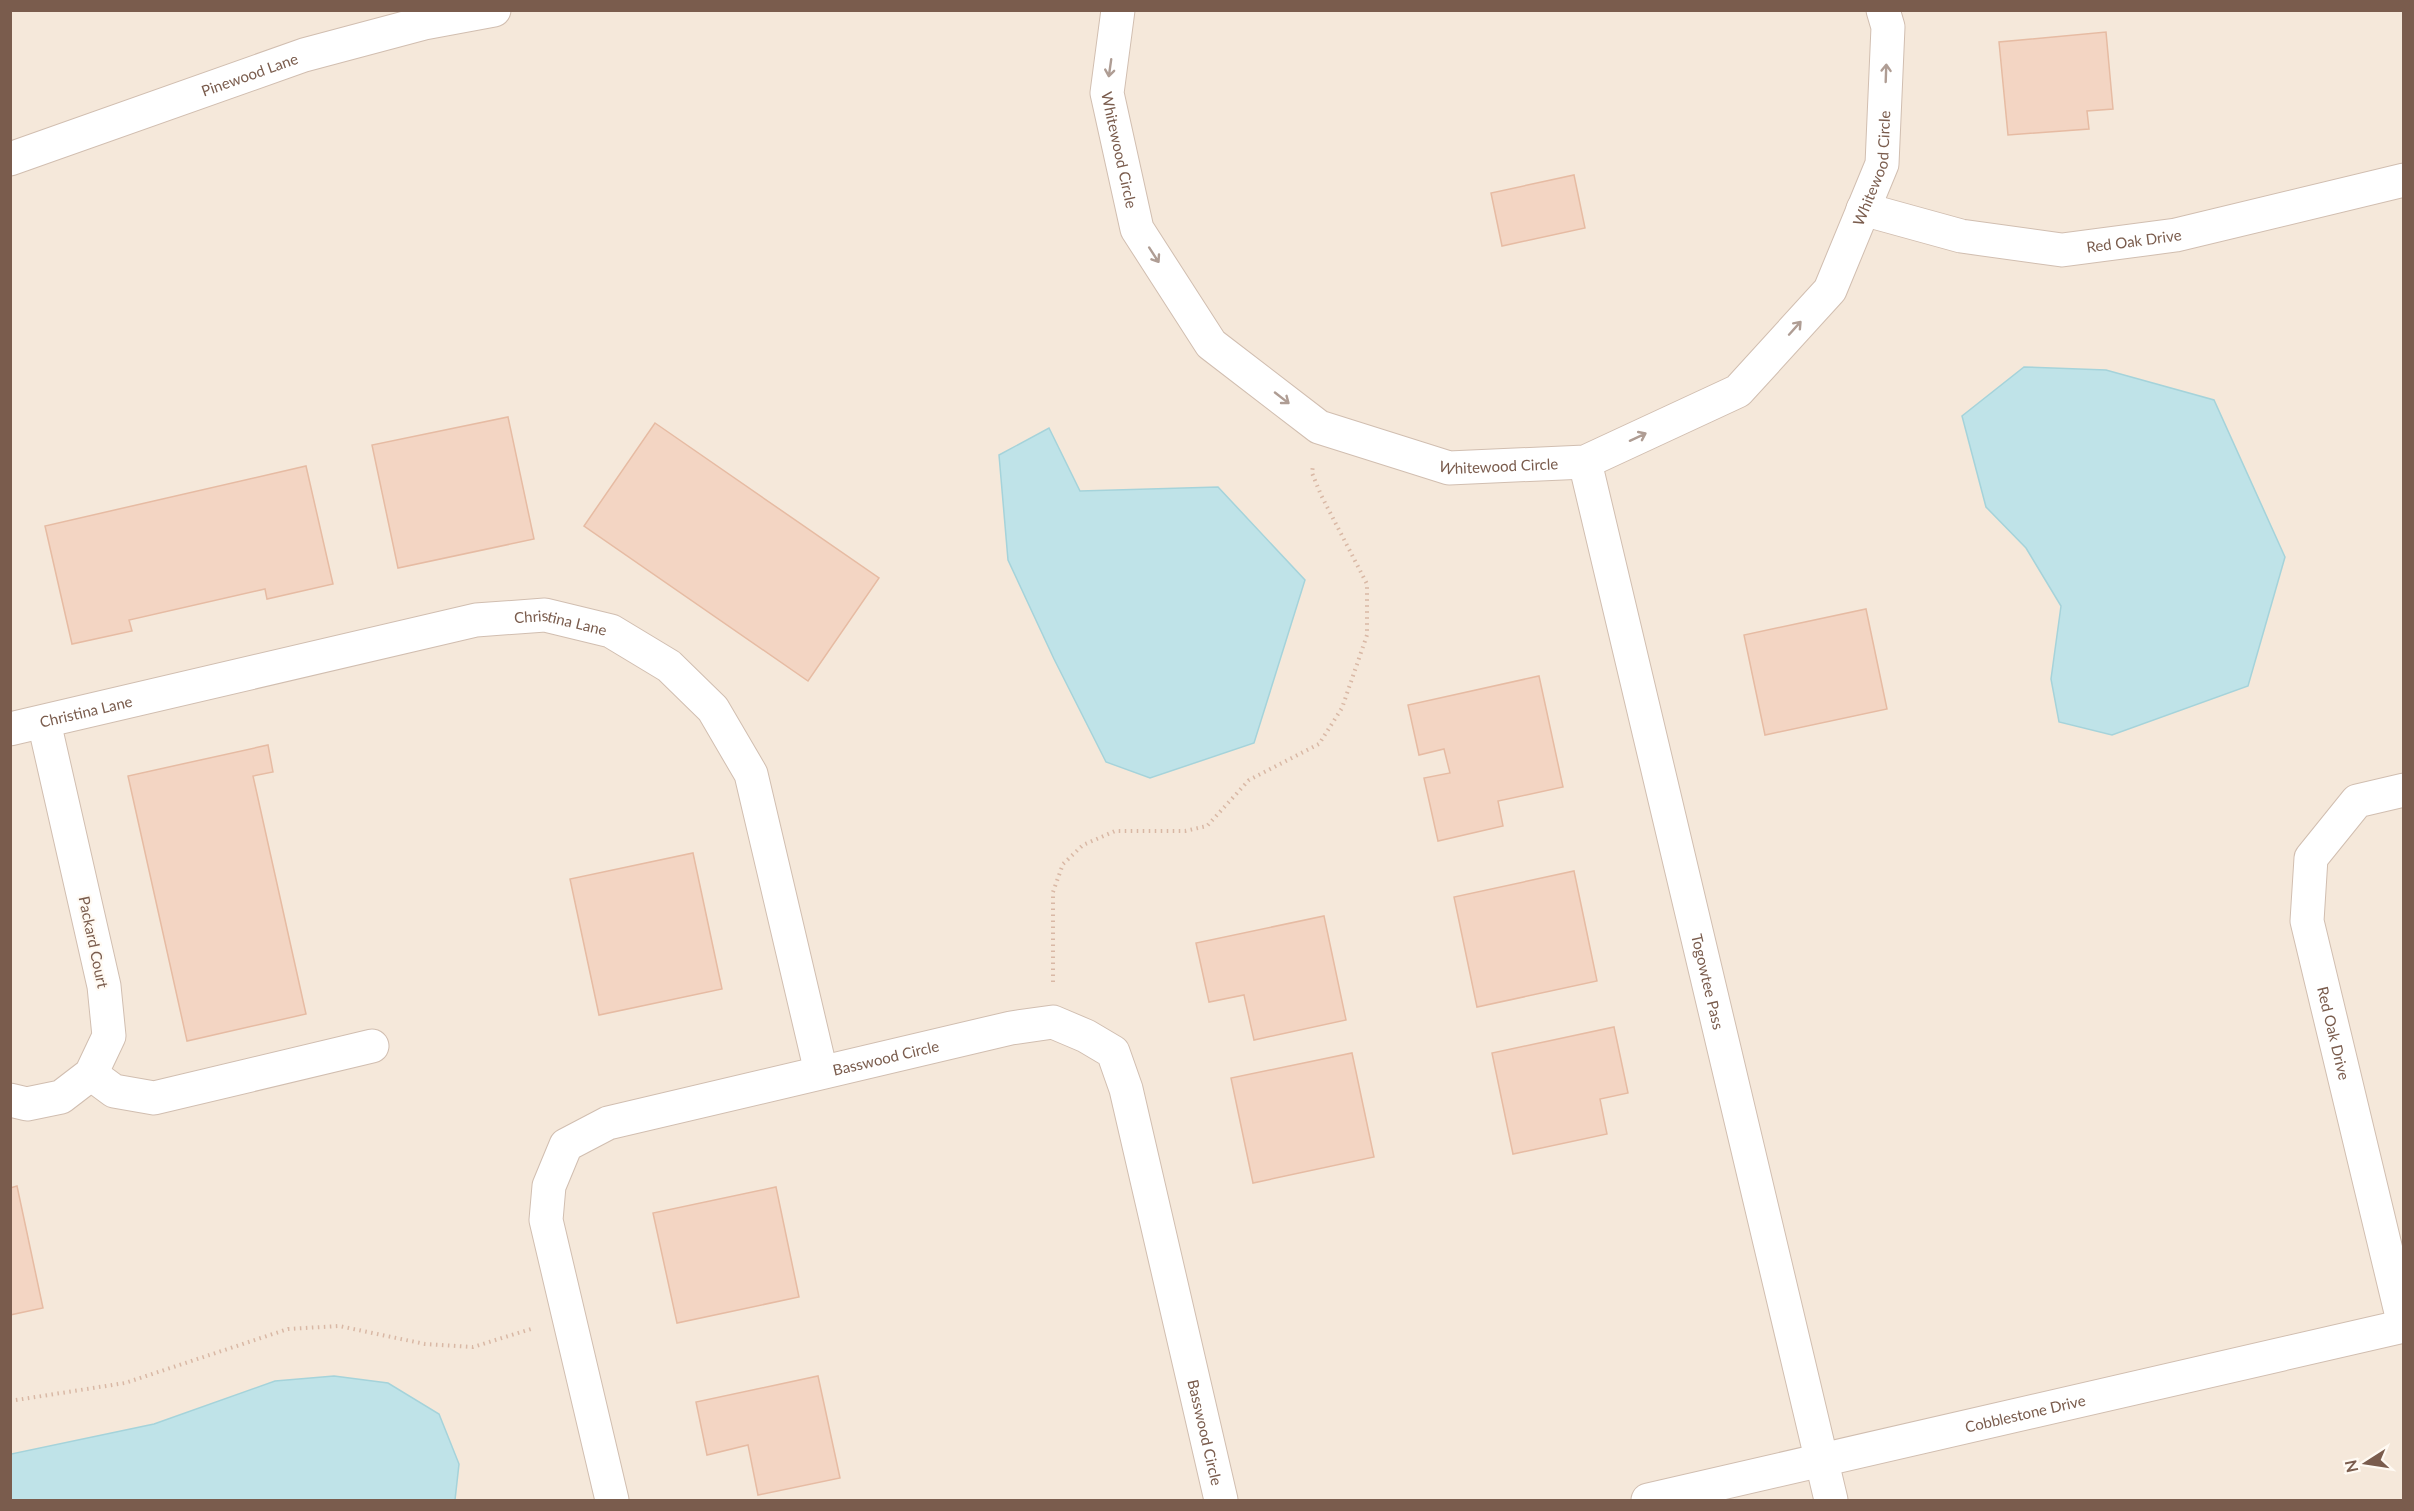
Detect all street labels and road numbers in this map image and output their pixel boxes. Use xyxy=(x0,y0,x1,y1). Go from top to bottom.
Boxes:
street label: Pinewood Lane xyxy=(199,49,300,100)
street label: Whitewood Circle xyxy=(1098,90,1141,210)
street label: Whitewood Circle xyxy=(1849,110,1893,228)
street label: Red Oak Drive xyxy=(2085,225,2183,256)
street label: Whitewood Circle xyxy=(1437,454,1559,478)
street label: Christina Lane xyxy=(513,606,609,639)
street label: Christina Lane xyxy=(38,692,134,731)
street label: Packard Court xyxy=(75,894,113,990)
street label: Togowtee Pass xyxy=(1688,932,1728,1031)
street label: Red Oak Drive xyxy=(2314,985,2354,1082)
street label: Basswood Circle xyxy=(831,1036,941,1079)
street label: Basswood Circle xyxy=(1184,1378,1226,1487)
street label: Cobblestone Drive xyxy=(1963,1391,2087,1436)

